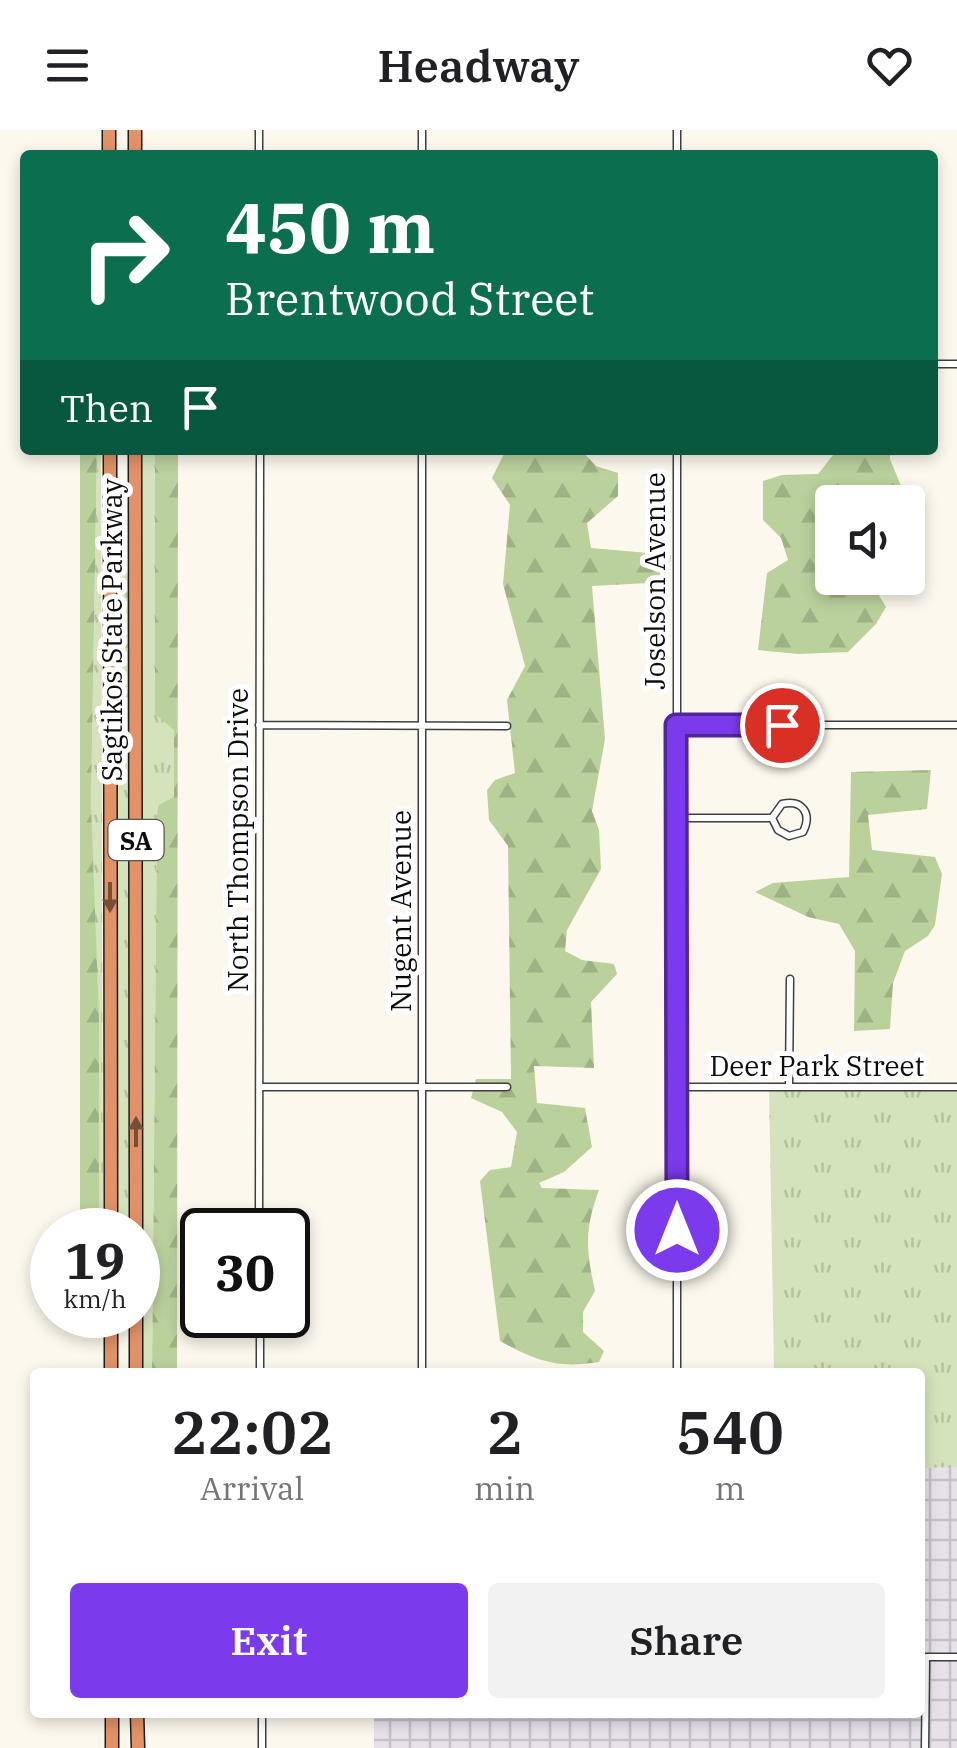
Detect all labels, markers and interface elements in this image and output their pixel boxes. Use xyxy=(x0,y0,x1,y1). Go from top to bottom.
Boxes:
text: Headway xyxy=(378,36,579,94)
icon: menu xyxy=(40,38,95,93)
icon: heart xyxy=(862,38,917,93)
text: 450 m xyxy=(225,181,435,272)
icon: right xyxy=(60,190,190,320)
text: Brentwood Street xyxy=(225,269,594,327)
icon: arrive xyxy=(173,380,228,435)
text: Then xyxy=(60,383,153,432)
street label: Joselson Avenue xyxy=(636,472,673,690)
street label: Sagtikos State Parkway xyxy=(93,479,130,781)
map controls xyxy=(815,485,925,595)
button: sound xyxy=(815,485,925,595)
pin xyxy=(740,683,825,768)
street label: North Thompson Drive xyxy=(219,688,256,992)
icon: arrive xyxy=(755,698,810,753)
street label: Nugent Avenue xyxy=(382,810,419,1012)
road number: SA xyxy=(108,820,164,860)
one-way arrow xyxy=(102,882,118,914)
street label: Deer Park Street xyxy=(710,1047,925,1084)
one-way arrow xyxy=(128,1116,144,1148)
position arrow xyxy=(625,1178,729,1282)
speed limit sign: 30 xyxy=(180,1208,310,1338)
text: 19 xyxy=(65,1228,125,1293)
text: km/h xyxy=(63,1282,127,1315)
text: 22:02 xyxy=(171,1392,333,1471)
text: 2 xyxy=(486,1392,522,1471)
text: 540 xyxy=(676,1392,784,1471)
text: Arrival xyxy=(200,1467,304,1509)
text: min xyxy=(474,1467,535,1509)
text: m xyxy=(715,1467,745,1509)
button: Exit xyxy=(70,1583,468,1698)
button: Share xyxy=(488,1583,885,1698)

